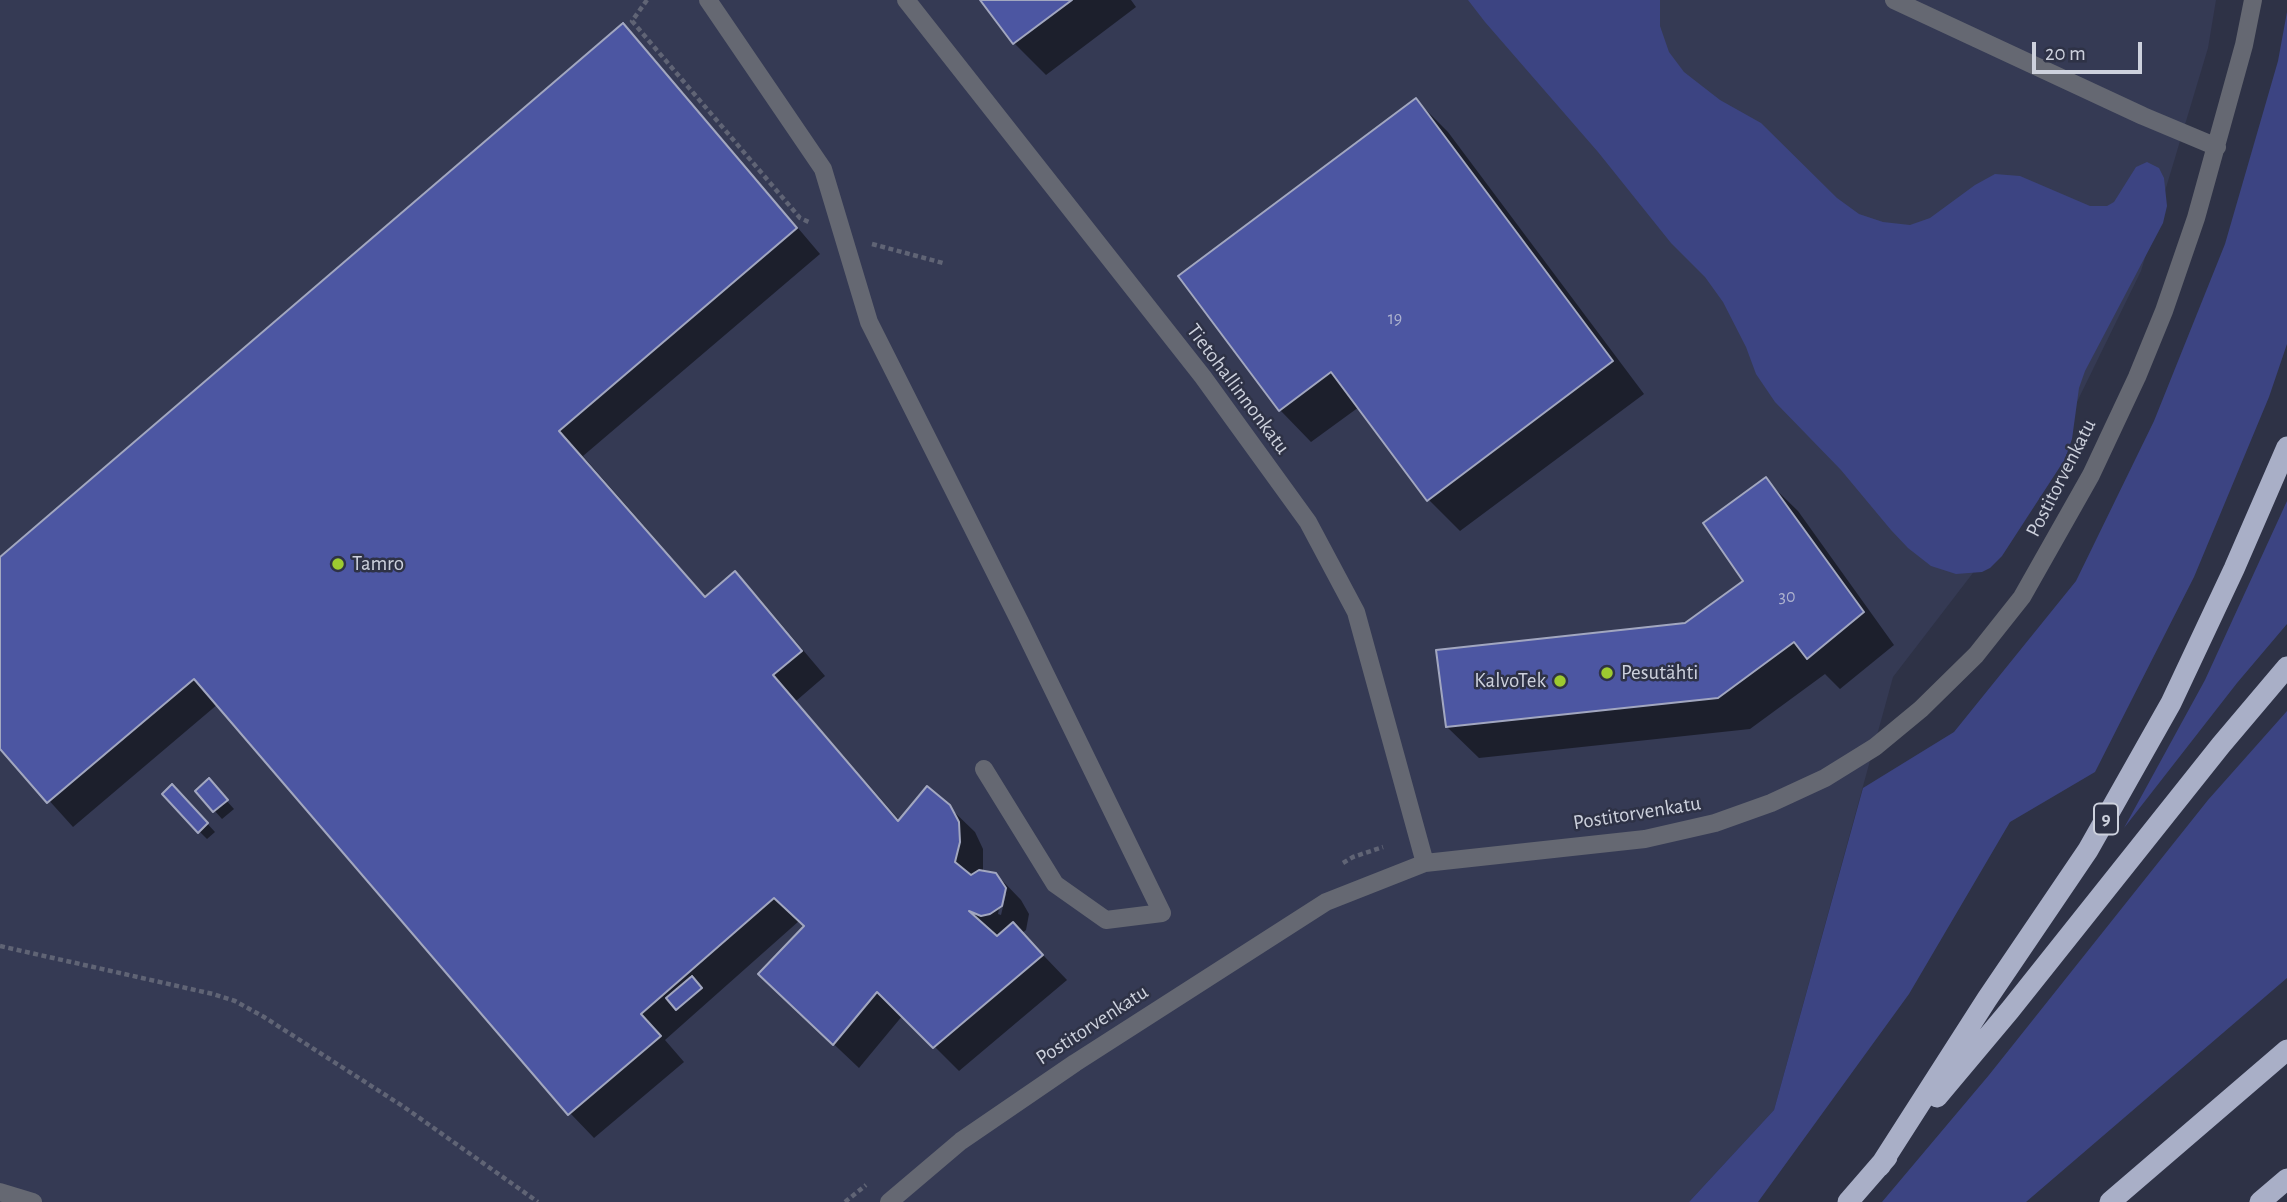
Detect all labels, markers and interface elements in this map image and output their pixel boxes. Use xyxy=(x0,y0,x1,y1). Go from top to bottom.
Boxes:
scale bar xyxy=(2035,28,2145,72)
text: 20 m xyxy=(2045,43,2086,64)
house number: 19 xyxy=(1388,308,1402,330)
street label: Tietohallinnonkatu xyxy=(1181,319,1295,459)
street label: Postitorvenkatu xyxy=(2021,415,2101,541)
place label: Tamro xyxy=(352,551,404,577)
marker: Tamro xyxy=(330,556,346,572)
house number: 30 xyxy=(1779,586,1795,608)
place label: Pesutähti xyxy=(1621,660,1698,686)
marker: Pesutähti xyxy=(1599,665,1615,681)
place label: KalvoTek xyxy=(1474,668,1546,694)
marker: KalvoTek xyxy=(1552,673,1568,689)
street label: Postitorvenkatu xyxy=(1571,790,1703,836)
road number: 9 xyxy=(2094,804,2118,834)
street label: Postitorvenkatu xyxy=(1031,979,1153,1071)

